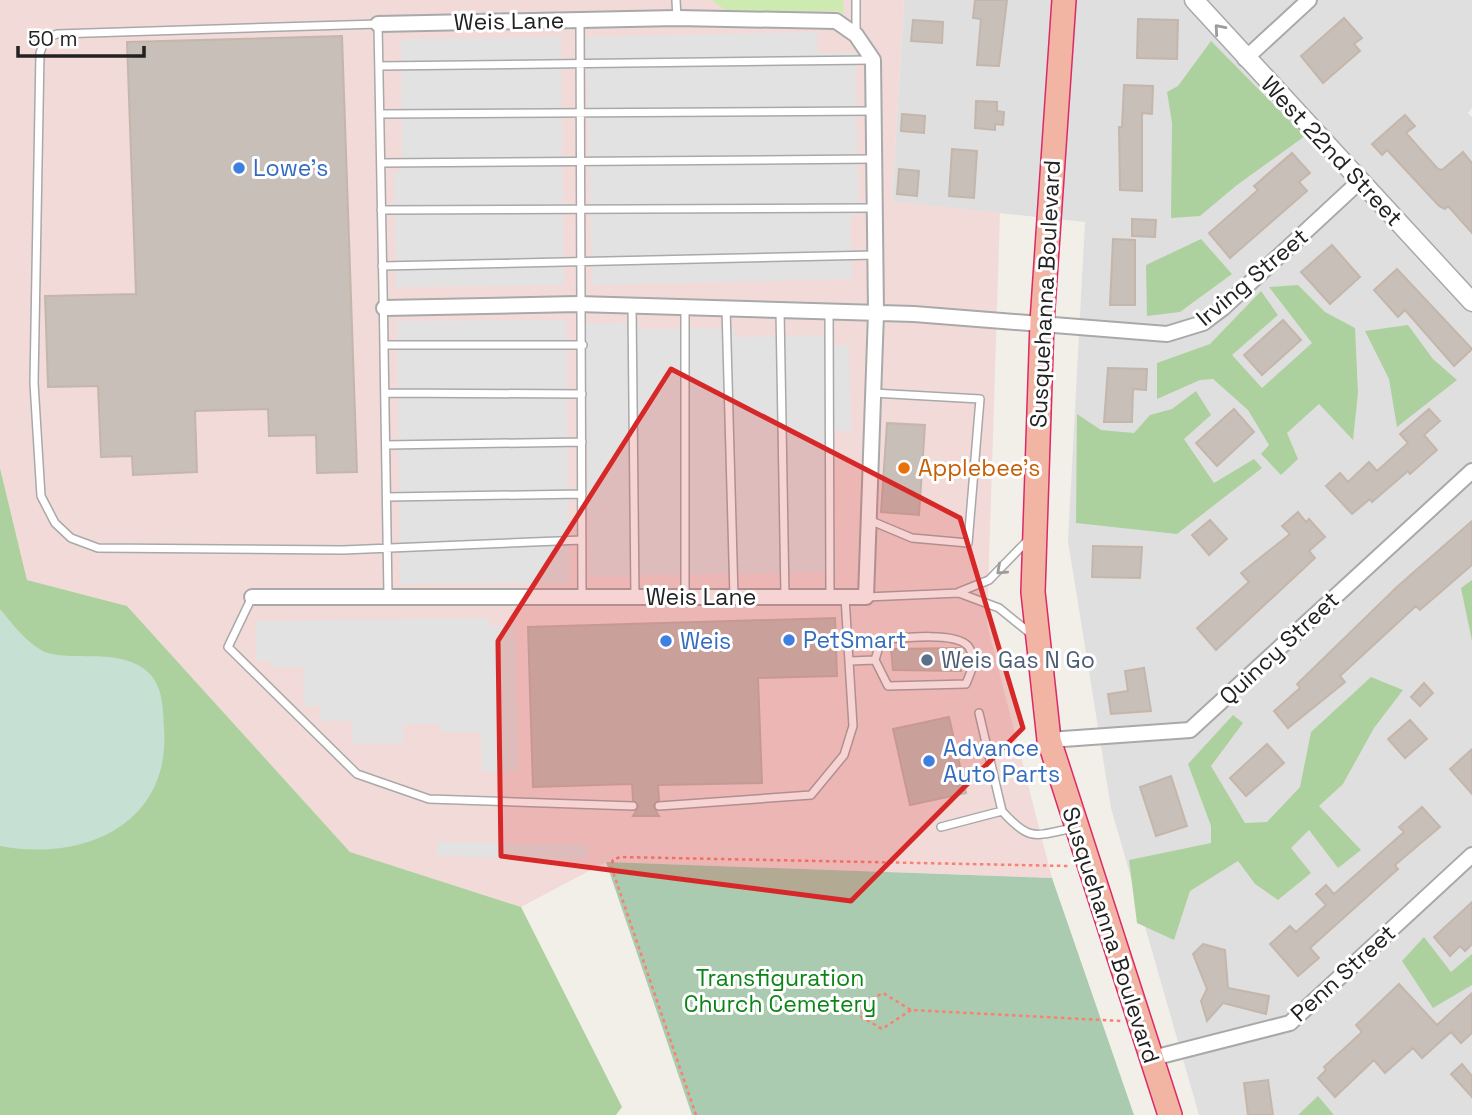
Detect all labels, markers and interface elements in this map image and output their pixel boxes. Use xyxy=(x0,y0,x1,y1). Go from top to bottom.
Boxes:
street label: Weis Lane xyxy=(453,5,565,37)
scale bar xyxy=(18,14,144,58)
text: 50 m xyxy=(28,25,78,52)
one-way arrow xyxy=(1215,25,1228,38)
street label: West 22nd Street xyxy=(1255,70,1409,232)
place label: Lowe's xyxy=(253,153,328,183)
street label: Susquehanna Boulevard xyxy=(1023,159,1067,429)
marker: Lowe's xyxy=(231,160,247,176)
street label: Irving Street xyxy=(1190,221,1314,333)
place label: Applebee's xyxy=(918,453,1040,483)
marker: Applebee's xyxy=(896,460,912,476)
one-way arrow xyxy=(996,561,1009,574)
street label: Weis Lane xyxy=(646,582,756,612)
street label: Quincy Street xyxy=(1213,585,1345,711)
place label: PetSmart xyxy=(803,625,907,655)
place label: Weis xyxy=(680,626,731,656)
marker: PetSmart xyxy=(781,632,797,648)
marker: Weis xyxy=(658,633,674,649)
place label: Weis Gas N Go xyxy=(941,645,1095,675)
marker: Weis Gas N Go xyxy=(919,652,935,668)
place label: Advance Auto Parts xyxy=(943,733,1060,789)
marker: Advance Auto Parts xyxy=(921,753,937,769)
street label: Susquehanna Boulevard xyxy=(1055,803,1167,1067)
street label: Penn Street xyxy=(1284,918,1402,1028)
park label: Transfiguration Church Cemetery xyxy=(684,963,876,1019)

